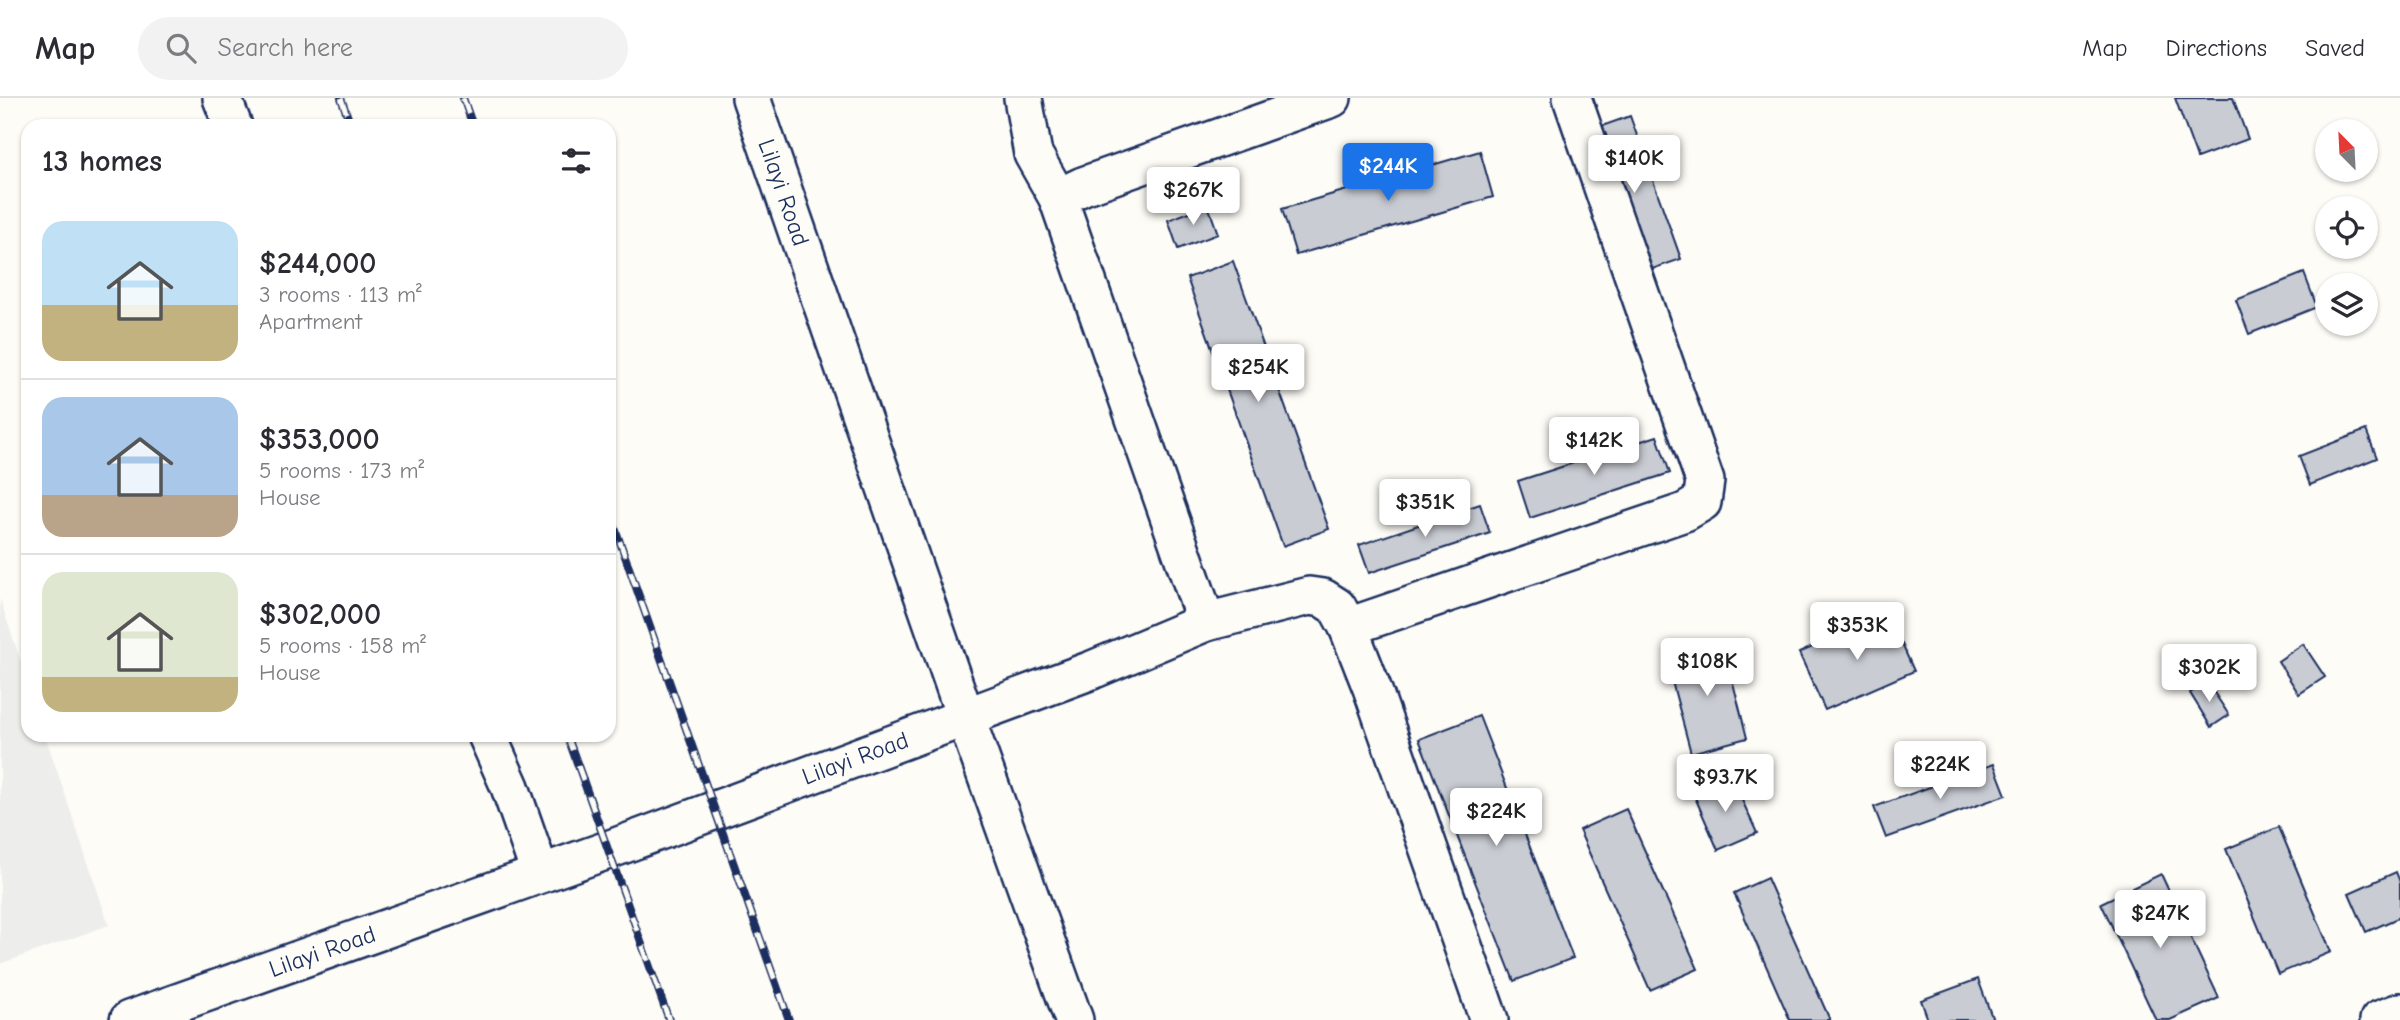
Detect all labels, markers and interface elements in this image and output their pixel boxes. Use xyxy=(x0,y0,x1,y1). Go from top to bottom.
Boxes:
search box xyxy=(138,17,628,80)
text: Map xyxy=(35,29,96,67)
icon: search xyxy=(162,29,200,67)
text: Search here xyxy=(218,33,353,63)
text: Map xyxy=(2082,34,2128,62)
text: Directions xyxy=(2166,34,2267,62)
text: Saved xyxy=(2305,34,2365,62)
north arrow xyxy=(2315,119,2378,182)
map controls xyxy=(2315,119,2378,336)
street label: Lilayi Road xyxy=(752,135,815,250)
pin: $140K xyxy=(1585,136,1683,195)
icon: filters xyxy=(557,142,595,180)
text: 13 homes xyxy=(42,144,162,179)
pin: $244K xyxy=(1339,144,1437,203)
text: $140K xyxy=(1604,144,1664,171)
text: $244K xyxy=(1358,152,1418,179)
pin: $267K xyxy=(1144,167,1242,227)
text: $267K xyxy=(1163,176,1223,203)
button: locate xyxy=(2315,196,2378,259)
text: $244,000 xyxy=(259,246,376,281)
icon: home xyxy=(98,249,182,333)
button: layers xyxy=(2315,273,2378,336)
text: 3 rooms · 113 m² xyxy=(259,281,422,308)
text: Apartment xyxy=(259,308,362,335)
pin: $254K xyxy=(1209,344,1307,404)
text: $254K xyxy=(1227,353,1289,380)
pin: $142K xyxy=(1545,418,1643,477)
text: $353,000 xyxy=(259,422,380,457)
icon: home xyxy=(98,425,182,509)
text: $142K xyxy=(1565,426,1623,453)
text: 5 rooms · 173 m² xyxy=(259,457,424,484)
pin: $351K xyxy=(1376,480,1474,539)
text: House xyxy=(259,484,321,511)
text: $351K xyxy=(1395,488,1455,515)
text: $302,000 xyxy=(259,597,381,632)
icon: home xyxy=(98,600,182,684)
pin: $353K xyxy=(1808,602,1906,662)
text: $353K xyxy=(1826,611,1888,638)
text: 5 rooms · 158 m² xyxy=(259,632,426,659)
pin: $108K xyxy=(1658,638,1756,698)
pin: $302K xyxy=(2160,644,2258,704)
text: $108K xyxy=(1677,647,1737,674)
text: $302K xyxy=(2178,653,2240,680)
text: House xyxy=(259,659,321,686)
street label: Lilayi Road xyxy=(798,726,912,791)
pin: $224K xyxy=(1891,742,1989,801)
text: $224K xyxy=(1910,750,1970,777)
pin: $93.7K xyxy=(1668,754,1782,814)
text: $93.7K xyxy=(1693,763,1757,790)
pin: $224K xyxy=(1447,788,1545,848)
text: $224K xyxy=(1466,797,1526,824)
pin: $247K xyxy=(2111,890,2209,950)
text: $247K xyxy=(2131,899,2189,926)
street label: Lilayi Road xyxy=(265,920,379,983)

